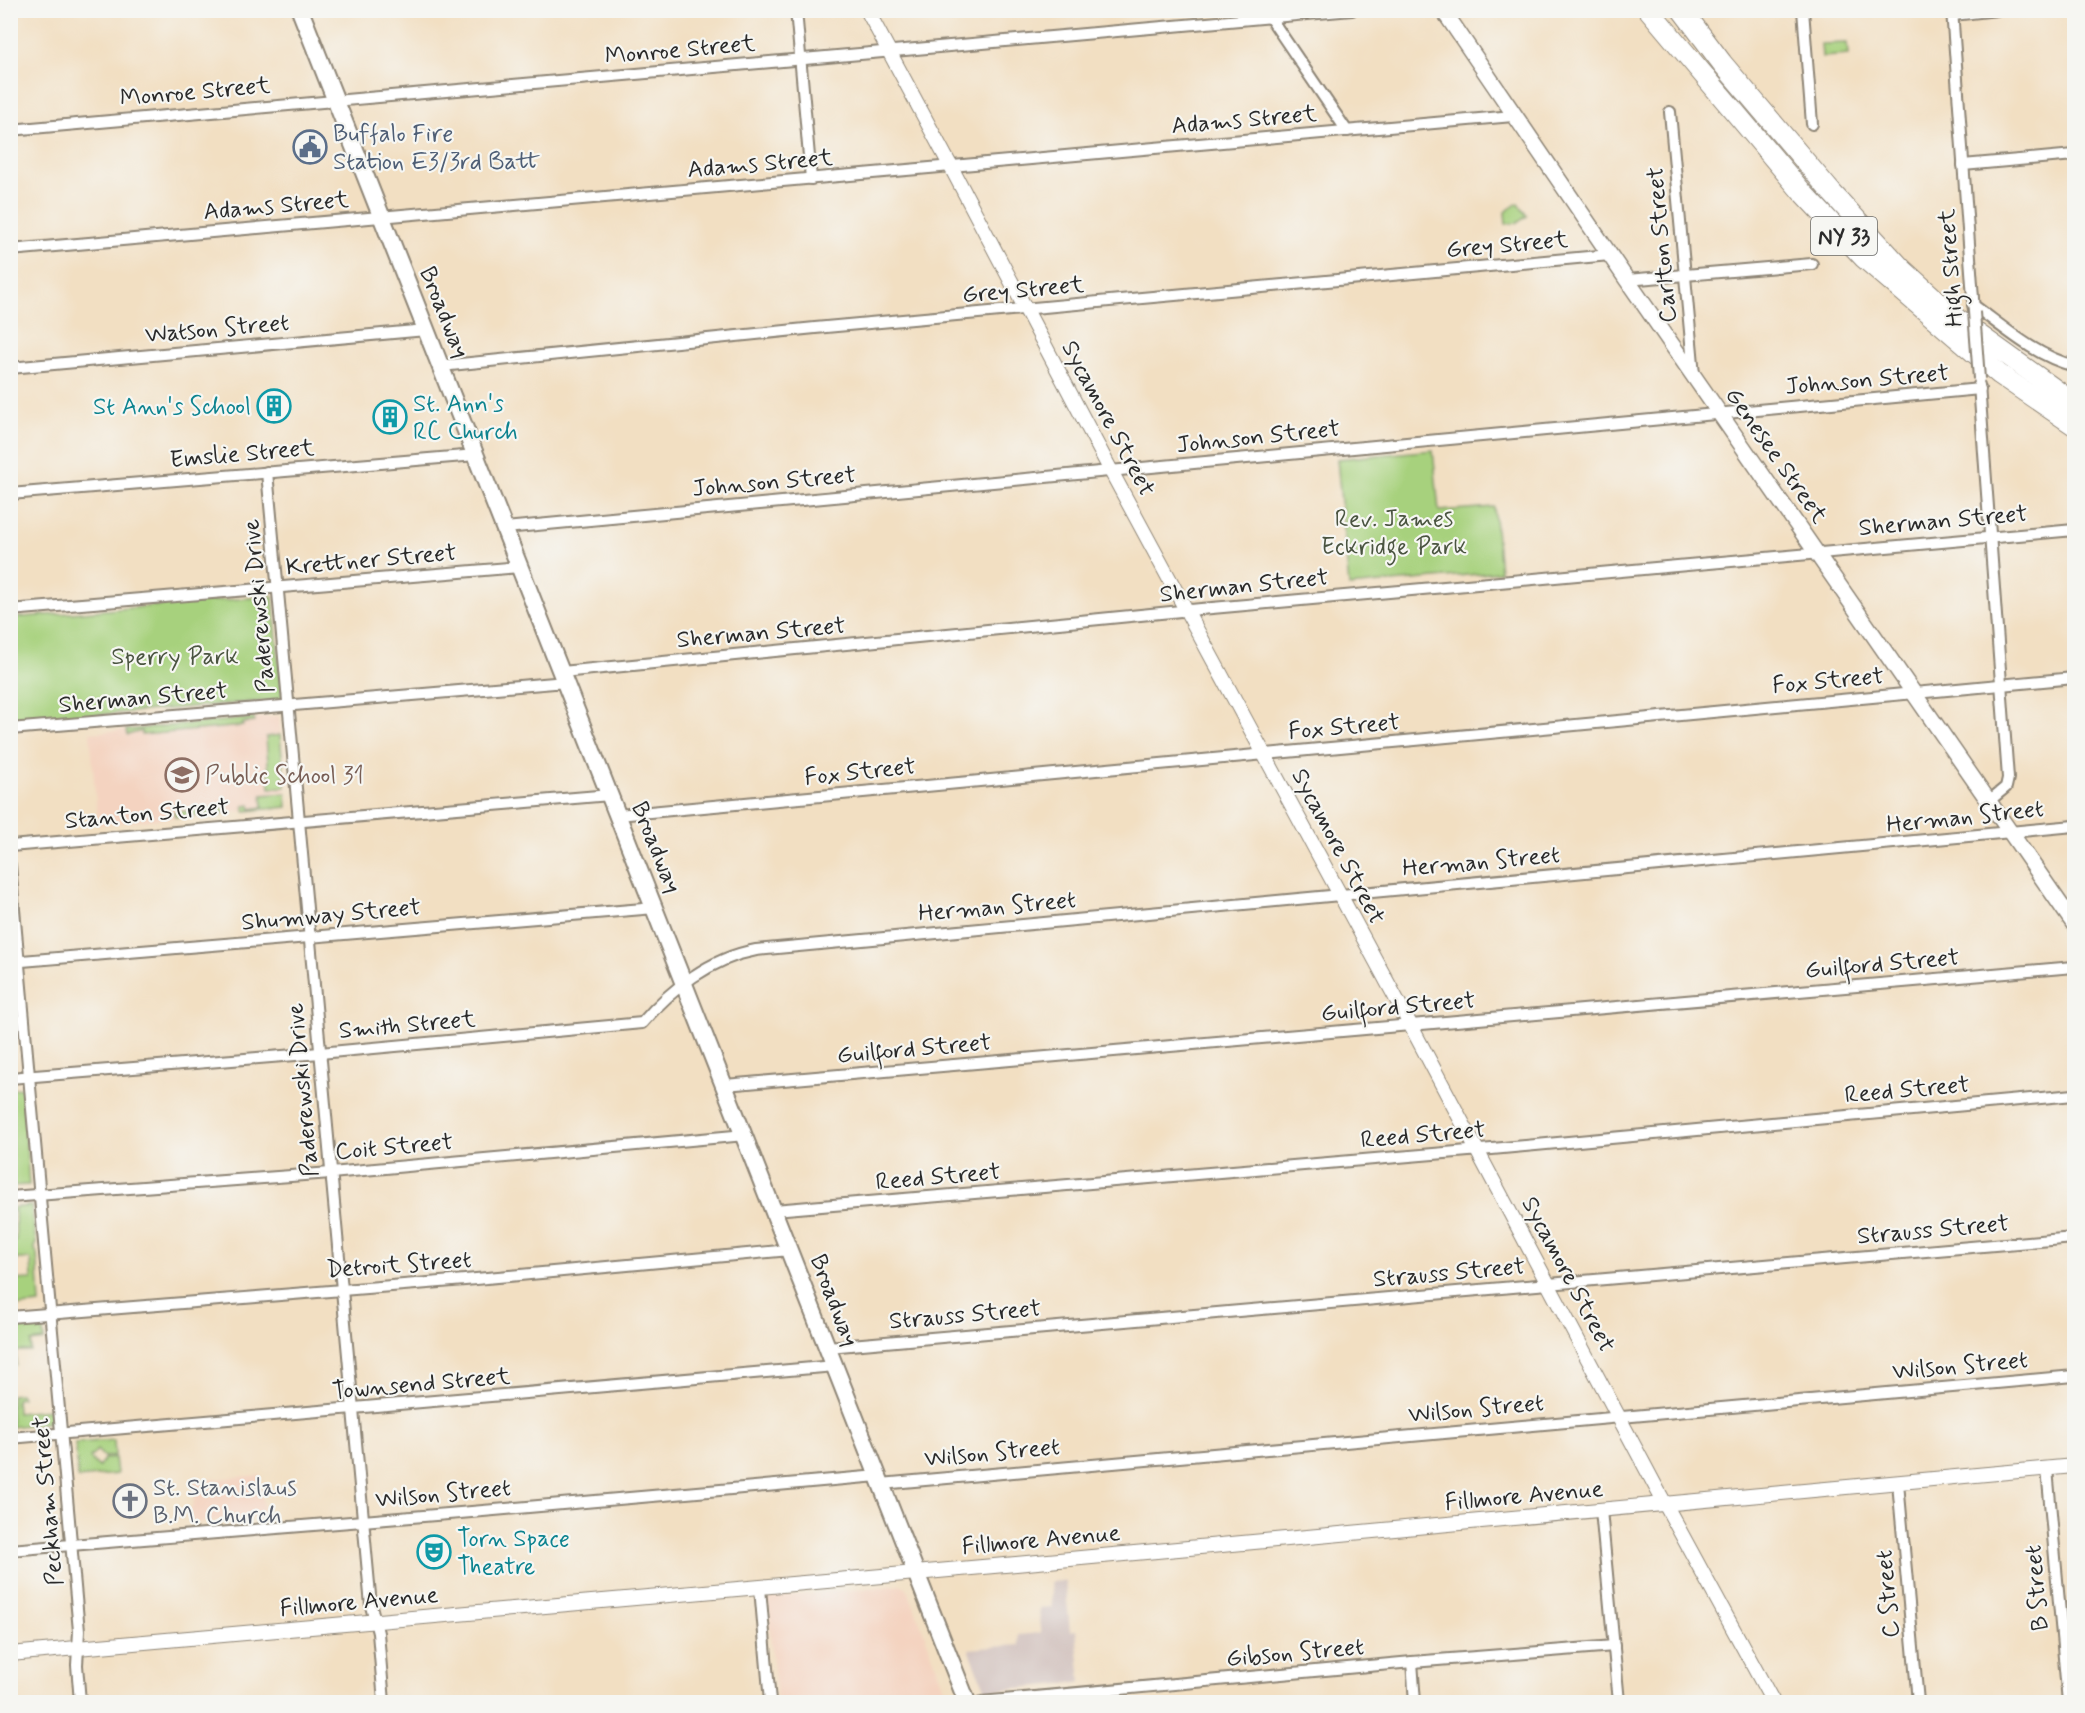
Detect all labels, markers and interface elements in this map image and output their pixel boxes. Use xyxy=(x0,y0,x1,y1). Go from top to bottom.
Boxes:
street label: Monroe Street xyxy=(604,28,757,73)
street label: Monroe Street xyxy=(119,70,272,115)
street label: Adams Street xyxy=(1170,99,1318,142)
place label: Buffalo Fire Station E3/3rd Batt xyxy=(333,119,541,178)
public building icon: Buffalo Fire Station E3/3rd Batt xyxy=(292,129,328,165)
street label: Adams Street xyxy=(686,143,834,186)
street label: Carlton Street xyxy=(1640,165,1685,324)
street label: Adams Street xyxy=(202,185,350,228)
street label: High Street xyxy=(1932,208,1974,328)
road number: NY 33 xyxy=(1811,217,1877,255)
street label: Grey Street xyxy=(1445,225,1569,266)
street label: Broadway xyxy=(411,262,476,363)
street label: Grey Street xyxy=(961,270,1085,311)
street label: Watson Street xyxy=(144,308,290,351)
street label: Sycamore Street xyxy=(1054,335,1162,502)
street label: Johnson Street xyxy=(1784,358,1950,403)
street label: Genesee Street xyxy=(1717,382,1834,530)
building icon: St Ann's School xyxy=(256,388,292,424)
place label: St. Ann's RC Church xyxy=(413,389,518,448)
place label: St Ann's School xyxy=(93,392,251,423)
building icon: St. Ann's RC Church xyxy=(372,399,408,435)
street label: Johnson Street xyxy=(1175,414,1341,461)
street label: Emslie Street xyxy=(169,433,316,476)
street label: Johnson Street xyxy=(691,460,857,505)
street label: Sherman Street xyxy=(1857,499,2029,544)
park label: Rev. James Eckridge Park xyxy=(1321,504,1467,566)
street label: Paderewski Drive xyxy=(236,518,283,694)
street label: Krettner Street xyxy=(285,538,458,583)
street label: Sherman Street xyxy=(1158,562,1330,611)
street label: Sherman Street xyxy=(675,611,847,656)
park label: Sperry Park xyxy=(111,642,239,673)
street label: Fox Street xyxy=(1771,661,1885,702)
street label: Sherman Street xyxy=(57,676,229,721)
street label: Fox Street xyxy=(1287,707,1401,748)
street label: Fox Street xyxy=(803,751,917,794)
school or university icon: Public School 31 xyxy=(164,757,200,793)
place label: Public School 31 xyxy=(205,761,364,792)
street label: Sycamore Street xyxy=(1284,763,1392,930)
street label: Stanton Street xyxy=(64,792,231,837)
street label: Herman Street xyxy=(1885,794,2045,841)
street label: Broadway xyxy=(623,797,688,898)
street label: Herman Street xyxy=(1401,840,1561,885)
street label: Herman Street xyxy=(917,885,1077,930)
street label: Shumway Street xyxy=(240,892,422,939)
street label: Guilford Street xyxy=(1804,942,1961,989)
street label: Guilford Street xyxy=(1320,985,1477,1032)
street label: Paderewski Drive xyxy=(280,1002,327,1178)
street label: Smith Street xyxy=(338,1004,477,1047)
street label: Guilford Street xyxy=(836,1027,993,1074)
street label: Reed Street xyxy=(1843,1070,1971,1111)
street label: Reed Street xyxy=(1359,1115,1487,1156)
street label: Coit Street xyxy=(334,1127,454,1168)
street label: Reed Street xyxy=(874,1157,1002,1198)
street label: Sycamore Street xyxy=(1514,1191,1622,1358)
street label: Strauss Street xyxy=(1856,1208,2010,1253)
street label: Detroit Street xyxy=(325,1245,473,1286)
street label: Broadway xyxy=(802,1250,865,1351)
street label: Strauss Street xyxy=(1372,1251,1526,1296)
street label: Strauss Street xyxy=(888,1293,1042,1338)
street label: Wilson Street xyxy=(1891,1345,2029,1388)
street label: Townsend Street xyxy=(331,1361,512,1408)
street label: Wilson Street xyxy=(1407,1388,1545,1431)
street label: Peckham Street xyxy=(26,1415,71,1587)
street label: Wilson Street xyxy=(923,1432,1061,1475)
place label: St. Stanislaus B.M. Church xyxy=(153,1473,297,1532)
street label: Wilson Street xyxy=(374,1473,512,1516)
street label: Fillmore Avenue xyxy=(1444,1474,1605,1519)
church icon: St. Stanislaus B.M. Church xyxy=(112,1483,148,1519)
street label: Fillmore Avenue xyxy=(961,1518,1122,1563)
place label: Torn Space Theatre xyxy=(457,1524,570,1583)
theatre icon: Torn Space Theatre xyxy=(416,1534,452,1570)
street label: B Street xyxy=(2018,1544,2057,1632)
street label: C Street xyxy=(1869,1549,1908,1639)
street label: Fillmore Avenue xyxy=(279,1580,440,1625)
street label: Gibson Street xyxy=(1225,1632,1365,1675)

